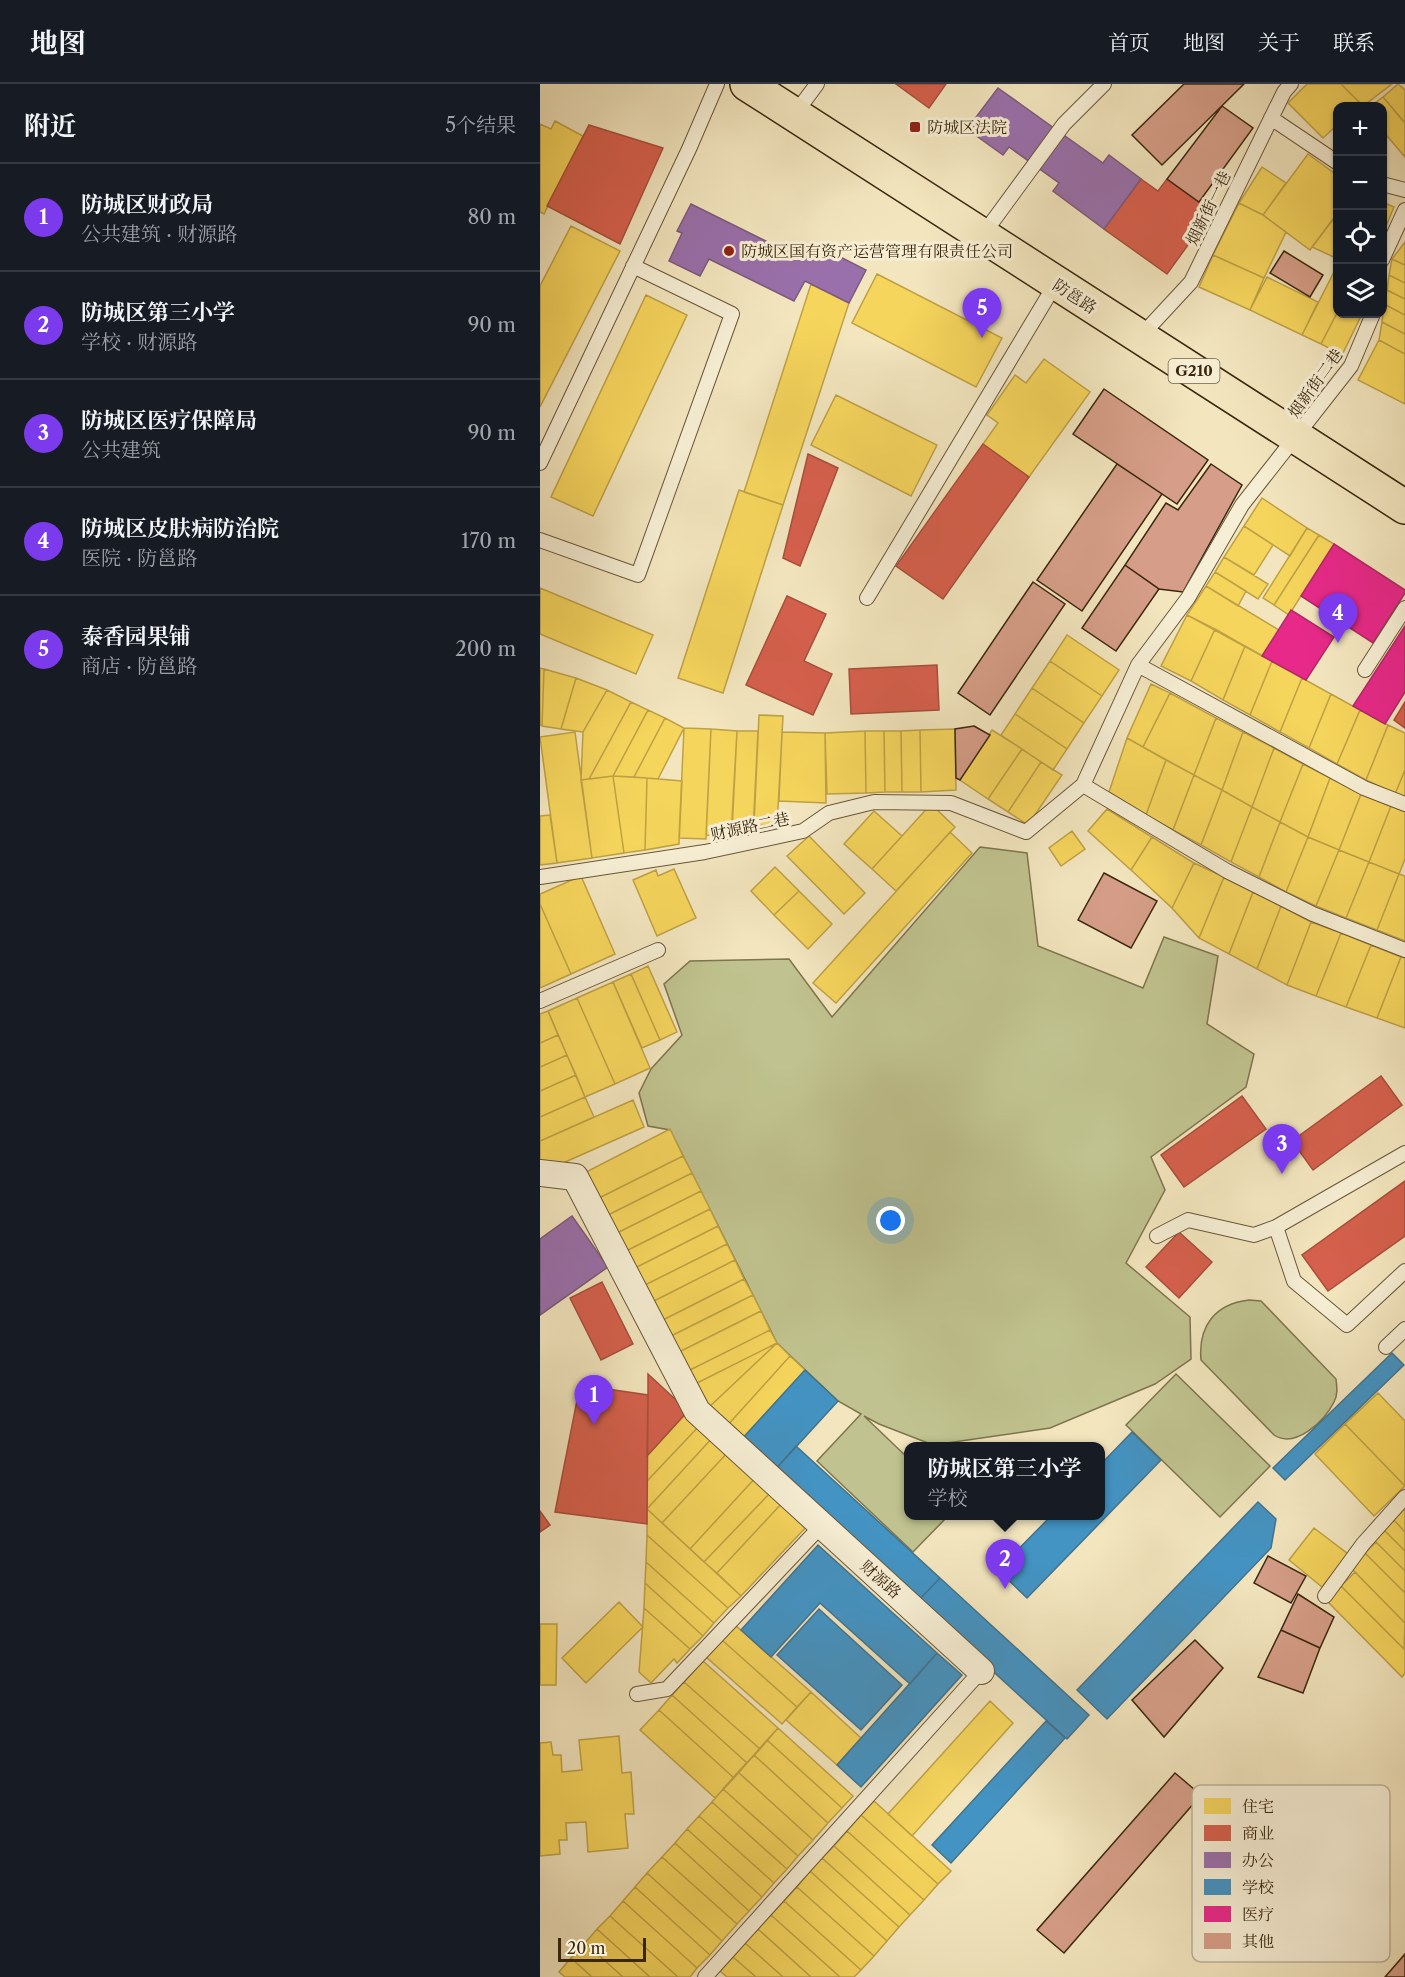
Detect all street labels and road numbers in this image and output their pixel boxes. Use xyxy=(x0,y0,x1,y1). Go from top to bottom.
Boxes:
street label: 烟新街一巷 xyxy=(1181,168,1235,248)
street label: 防邕路 xyxy=(1049,275,1101,317)
street label: 烟新街二巷 xyxy=(1283,345,1347,421)
road number: G210 xyxy=(1168,359,1220,383)
street label: 财源路二巷 xyxy=(709,808,791,844)
street label: 财源路 xyxy=(856,1556,906,1602)

